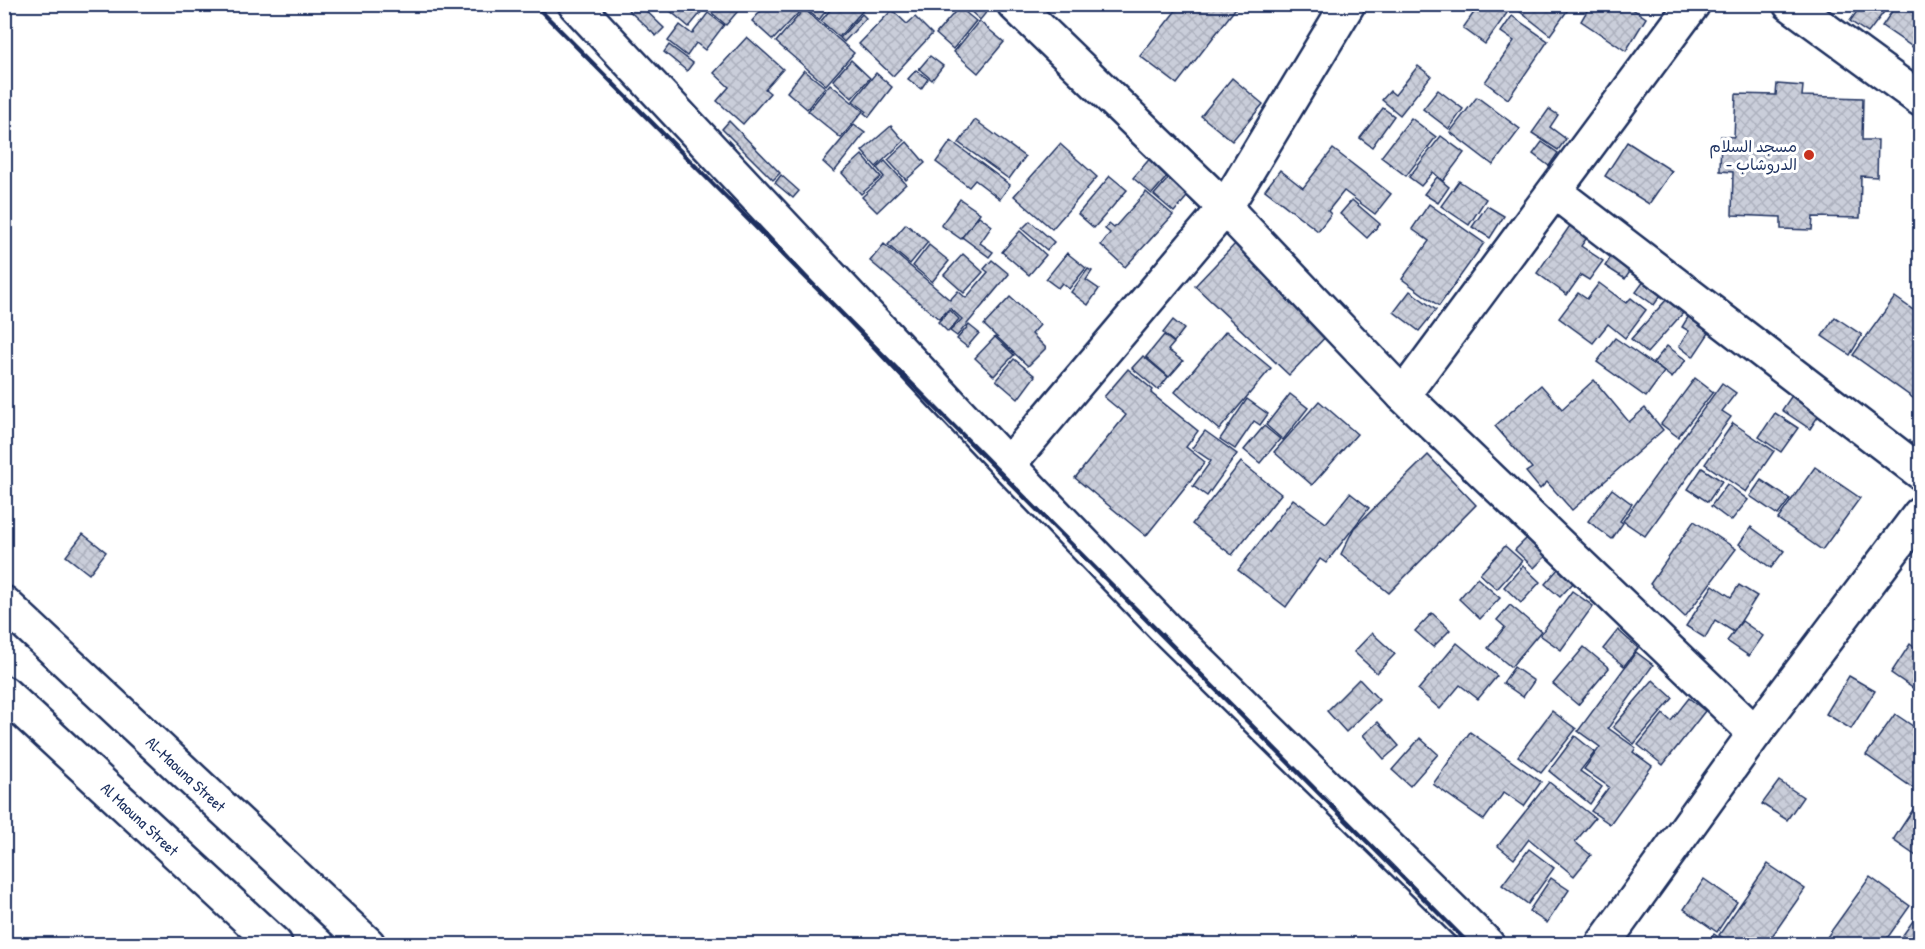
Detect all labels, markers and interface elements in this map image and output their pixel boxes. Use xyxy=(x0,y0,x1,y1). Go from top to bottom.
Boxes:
place label: مسجد السلام - الدروشاب xyxy=(1709,135,1797,175)
marker: مسجد السلام - الدروشاب xyxy=(1802,148,1816,162)
street label: Al-Maouna Street xyxy=(141,731,231,817)
street label: Al Maouna Street xyxy=(96,777,184,861)

